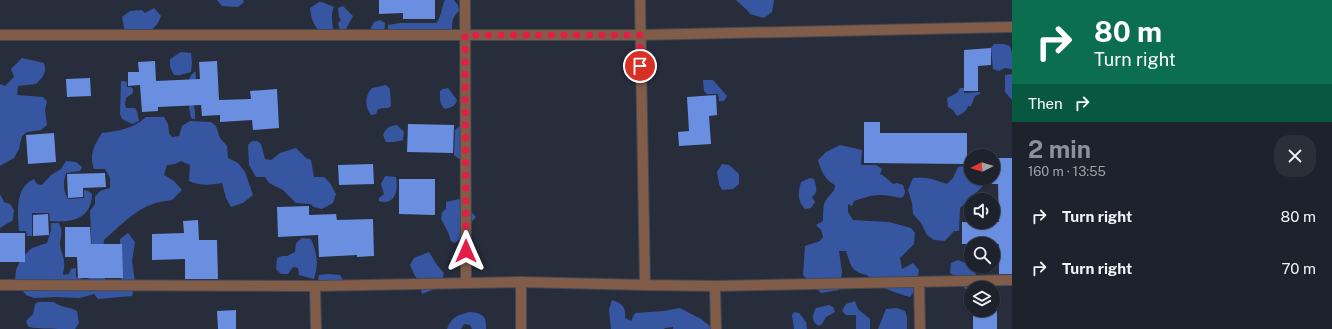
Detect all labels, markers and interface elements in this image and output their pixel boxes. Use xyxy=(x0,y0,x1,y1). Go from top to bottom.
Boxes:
text: 80 m xyxy=(1094,15,1162,48)
icon: right xyxy=(1028,16,1080,68)
pin xyxy=(623,49,657,83)
text: Turn right xyxy=(1094,49,1176,70)
icon: arrive xyxy=(629,55,651,77)
icon: right xyxy=(1071,92,1093,114)
text: Then xyxy=(1028,95,1063,112)
text: 2 min xyxy=(1028,135,1091,163)
button: close xyxy=(1274,135,1316,177)
north arrow xyxy=(964,149,1000,185)
map controls xyxy=(964,149,1000,317)
text: 160 m · 13:55 xyxy=(1028,164,1106,179)
button: sound xyxy=(964,193,1000,229)
icon: right xyxy=(1028,205,1050,227)
text: Turn right xyxy=(1062,208,1132,225)
text: 80 m xyxy=(1281,208,1316,225)
position arrow xyxy=(445,230,487,272)
button: search xyxy=(964,237,1000,273)
icon: right xyxy=(1028,257,1050,279)
text: Turn right xyxy=(1062,260,1132,277)
text: 70 m xyxy=(1281,260,1316,277)
button: layers xyxy=(964,281,1000,317)

